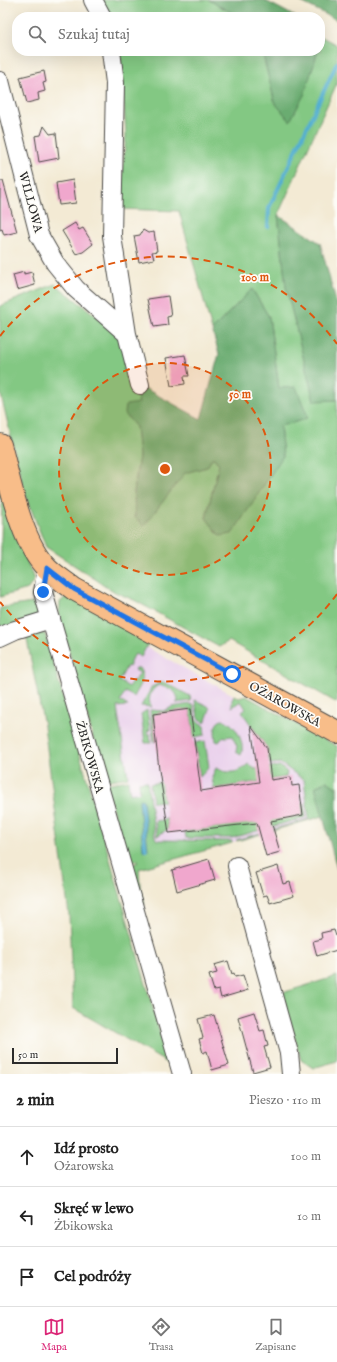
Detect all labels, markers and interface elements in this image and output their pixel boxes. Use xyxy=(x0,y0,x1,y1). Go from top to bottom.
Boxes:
search box xyxy=(12,12,325,56)
icon: search xyxy=(26,23,48,45)
text: Szukaj tutaj xyxy=(58,25,130,44)
street label: WILLOWA xyxy=(15,170,46,235)
text: 100 m xyxy=(241,270,270,285)
text: 50 m xyxy=(229,387,252,402)
centre of rings xyxy=(158,462,172,476)
route end xyxy=(34,583,52,601)
route start xyxy=(223,665,241,683)
street label: OŻAROWSKA xyxy=(246,678,324,731)
street label: ŻBIKOWSKA xyxy=(72,719,108,796)
scale bar xyxy=(12,1046,118,1065)
text: 50 m xyxy=(18,1048,38,1062)
text: 2 min xyxy=(16,1090,54,1111)
text: Pieszo · 110 m xyxy=(249,1092,321,1109)
text: Idź prosto xyxy=(54,1139,119,1158)
icon: ahead xyxy=(16,1146,38,1168)
text: 100 m xyxy=(291,1148,321,1165)
text: Ożarowska xyxy=(54,1158,114,1175)
text: Skręć w lewo xyxy=(54,1199,134,1218)
icon: left xyxy=(16,1206,38,1228)
text: 10 m xyxy=(297,1208,321,1225)
text: Żbikowska xyxy=(54,1218,113,1235)
icon: arrive xyxy=(16,1266,38,1288)
text: Cel podróży xyxy=(54,1267,131,1286)
tab: Mapa xyxy=(41,1316,67,1354)
tab: Trasa xyxy=(149,1316,173,1354)
tab: Zapisane xyxy=(255,1316,296,1354)

